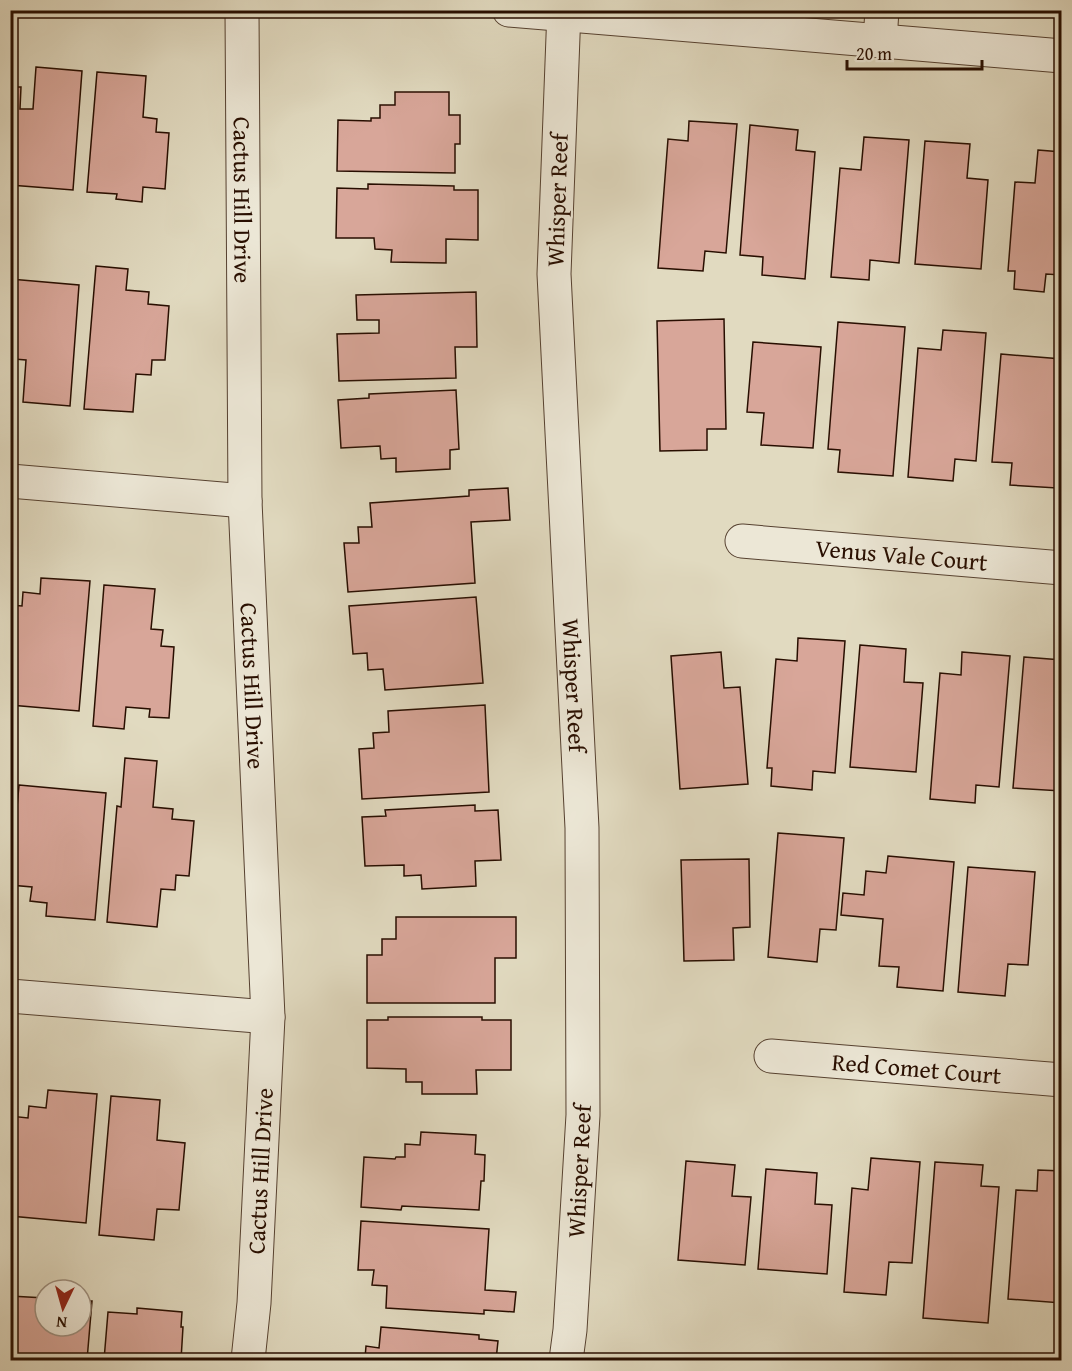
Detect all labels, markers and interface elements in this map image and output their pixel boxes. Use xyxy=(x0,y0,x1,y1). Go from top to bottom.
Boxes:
scale bar xyxy=(847,33,982,71)
text: 20 m xyxy=(856,40,892,67)
street label: Cactus Hill Drive xyxy=(225,117,261,283)
street label: Whisper Reef xyxy=(537,130,577,267)
street label: Venus Vale Court xyxy=(814,530,989,579)
street label: Cactus Hill Drive xyxy=(232,602,274,770)
street label: Whisper Reef xyxy=(554,618,596,755)
street label: Red Comet Court xyxy=(830,1044,1003,1092)
street label: Cactus Hill Drive xyxy=(238,1087,282,1255)
street label: Whisper Reef xyxy=(558,1101,600,1239)
north arrow xyxy=(33,1278,93,1338)
text: N xyxy=(55,1310,68,1335)

